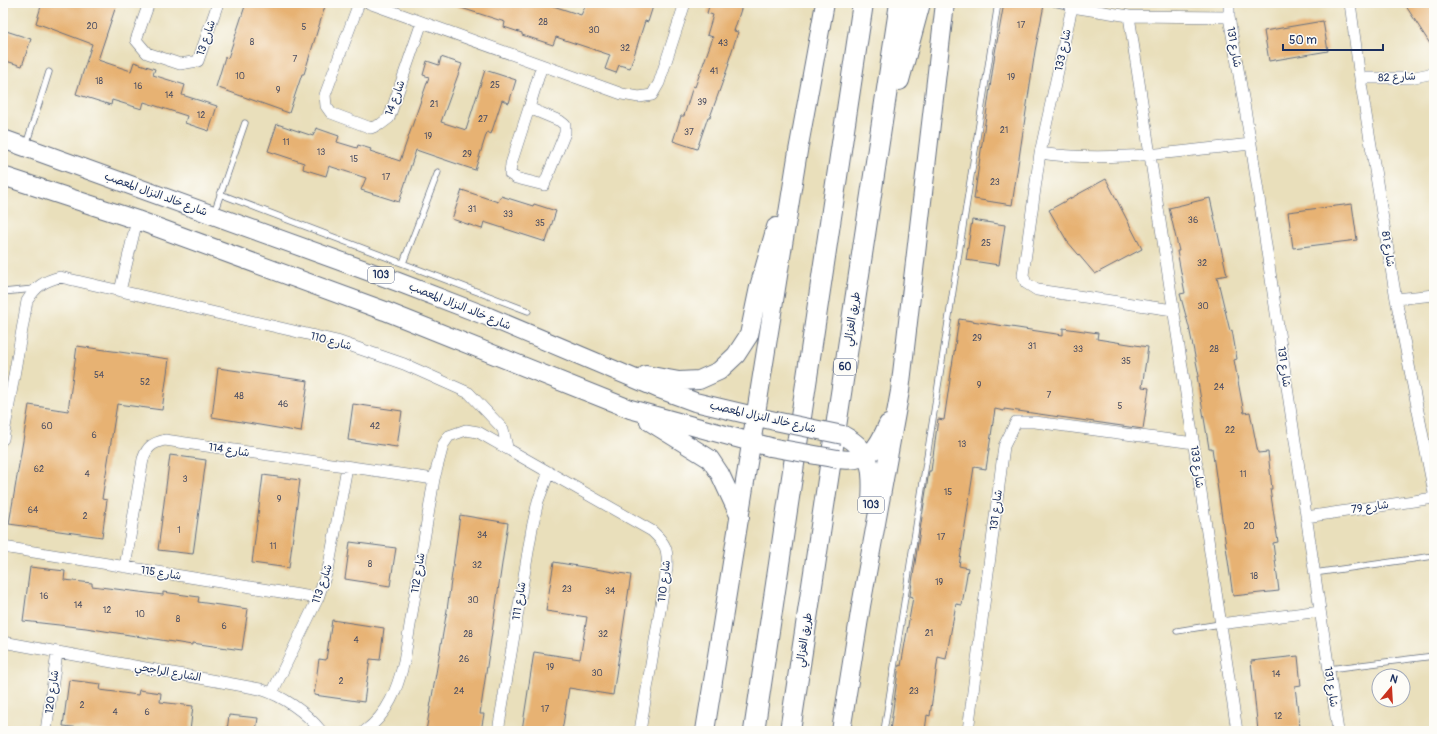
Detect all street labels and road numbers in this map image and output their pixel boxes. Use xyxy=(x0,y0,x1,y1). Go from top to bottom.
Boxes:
street label: شارع 13 xyxy=(194,19,220,58)
street label: شارع 131 xyxy=(1222,26,1244,69)
street label: شارع 133 xyxy=(1052,28,1076,73)
street label: شارع 82 xyxy=(1378,70,1416,86)
street label: شارع 14 xyxy=(382,78,410,118)
street label: شارع خالد النزال المعصب xyxy=(102,169,209,221)
street label: شارع 81 xyxy=(1377,230,1397,268)
road number: 103 xyxy=(368,267,394,283)
street label: شارع خالد النزال المعصب xyxy=(406,280,513,334)
street label: طريق الغزالي xyxy=(841,291,867,348)
street label: شارع 110 xyxy=(308,329,353,355)
street label: شارع 131 xyxy=(1273,346,1293,388)
road number: 60 xyxy=(834,359,856,375)
street label: شارع خالد النزال المعصب xyxy=(708,398,817,437)
street label: 114 شارع xyxy=(207,440,250,462)
street label: شارع 133 xyxy=(1186,445,1206,489)
street label: شارع 131 xyxy=(987,489,1007,531)
road number: 103 xyxy=(858,497,884,513)
street label: شارع 79 xyxy=(1350,498,1390,518)
street label: شارع 112 xyxy=(408,552,430,595)
street label: شارع 110 xyxy=(655,559,675,603)
street label: شارع 115 xyxy=(140,563,182,585)
street label: شارع 113 xyxy=(309,563,337,606)
street label: شارع 111 xyxy=(510,581,530,622)
street label: طريق الغزالي xyxy=(793,612,819,669)
street label: الشارع الراجحي xyxy=(133,660,202,688)
street label: شارع 131 xyxy=(1319,666,1341,709)
street label: شارع 120 xyxy=(42,669,63,715)

